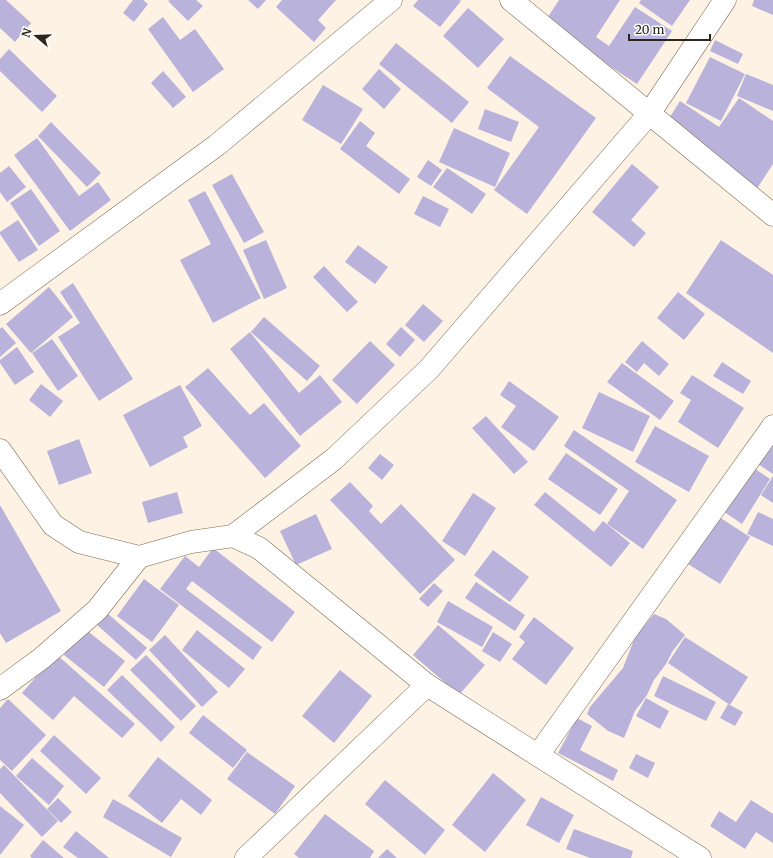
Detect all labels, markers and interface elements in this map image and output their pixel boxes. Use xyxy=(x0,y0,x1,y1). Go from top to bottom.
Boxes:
north arrow xyxy=(16,16,56,56)
scale bar xyxy=(629,16,710,42)
text: 20 m xyxy=(635,22,664,37)
text: N xyxy=(19,26,35,39)

